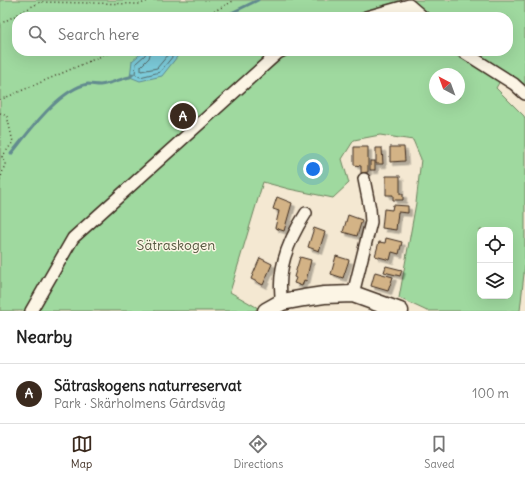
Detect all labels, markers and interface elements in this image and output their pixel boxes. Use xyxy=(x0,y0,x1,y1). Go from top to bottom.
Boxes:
search box xyxy=(12,12,513,56)
icon: search xyxy=(26,23,48,45)
text: Search here xyxy=(58,25,139,44)
north arrow xyxy=(429,68,465,104)
pin: A xyxy=(170,101,196,131)
your location xyxy=(303,159,323,179)
map controls xyxy=(477,227,513,299)
button: locate xyxy=(477,227,513,263)
park label: Sätraskogen xyxy=(137,236,215,254)
button: layers xyxy=(477,263,513,299)
text: Nearby xyxy=(16,326,72,348)
text: Sätraskogens naturreservat xyxy=(54,376,242,395)
text: A xyxy=(25,385,33,402)
text: 100 m xyxy=(472,385,509,402)
text: Park · Skärholmens Gårdsväg xyxy=(54,395,225,412)
tab: Map xyxy=(71,433,93,471)
tab: Directions xyxy=(234,433,283,471)
tab: Saved xyxy=(424,433,454,471)

